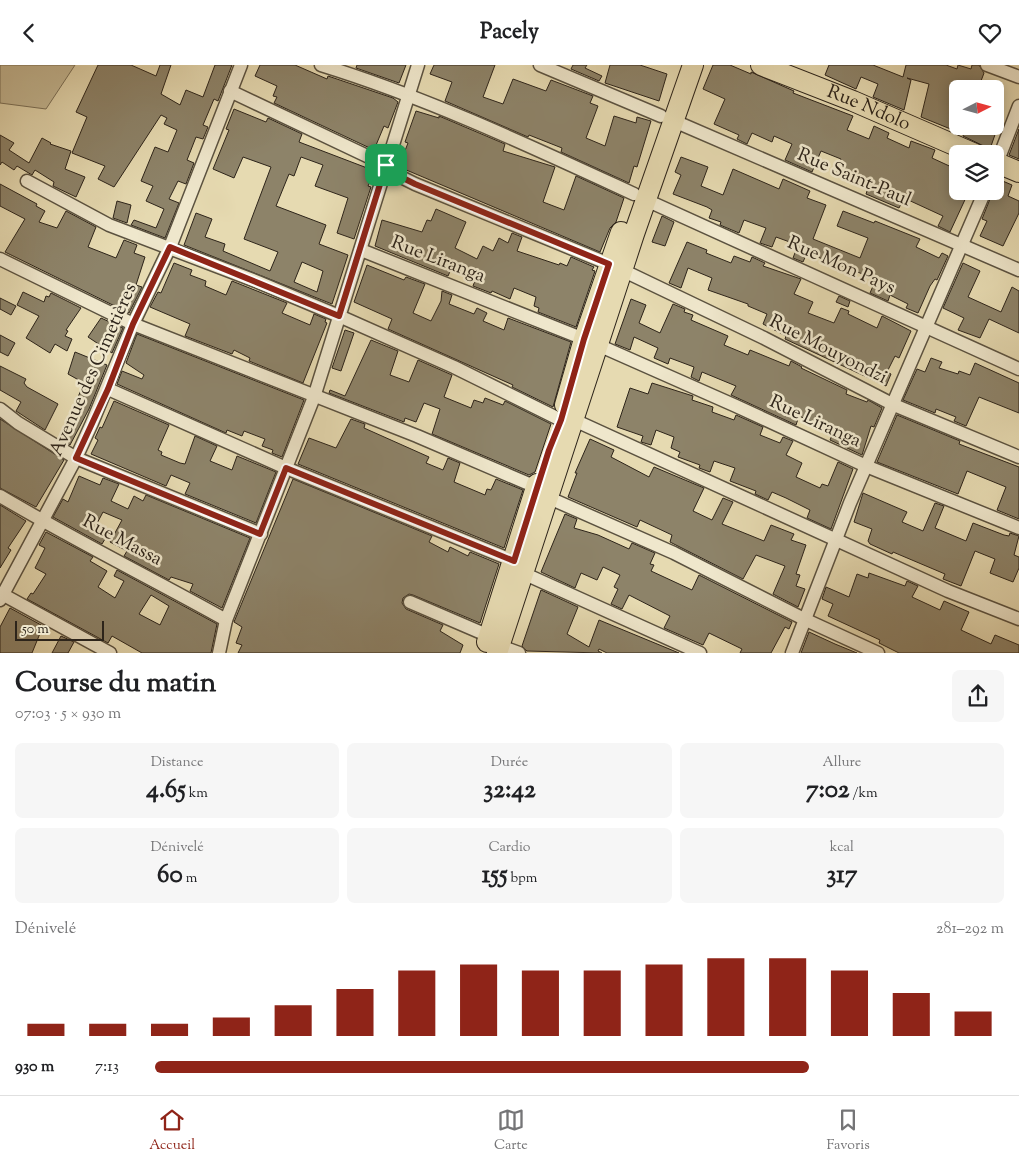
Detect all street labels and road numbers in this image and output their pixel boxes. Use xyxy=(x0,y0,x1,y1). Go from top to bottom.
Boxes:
street label: Rue Ndolo xyxy=(823,79,915,138)
street label: Rue Saint-Paul xyxy=(793,142,915,214)
street label: Rue Liranga xyxy=(387,230,489,290)
street label: Rue Mon Pays xyxy=(783,230,899,302)
street label: Avenue des Cimetières xyxy=(44,279,144,461)
street label: Rue Mouyondzi xyxy=(764,309,892,391)
street label: Rue Liranga xyxy=(765,389,866,455)
street label: Rue Massa xyxy=(77,509,167,573)

